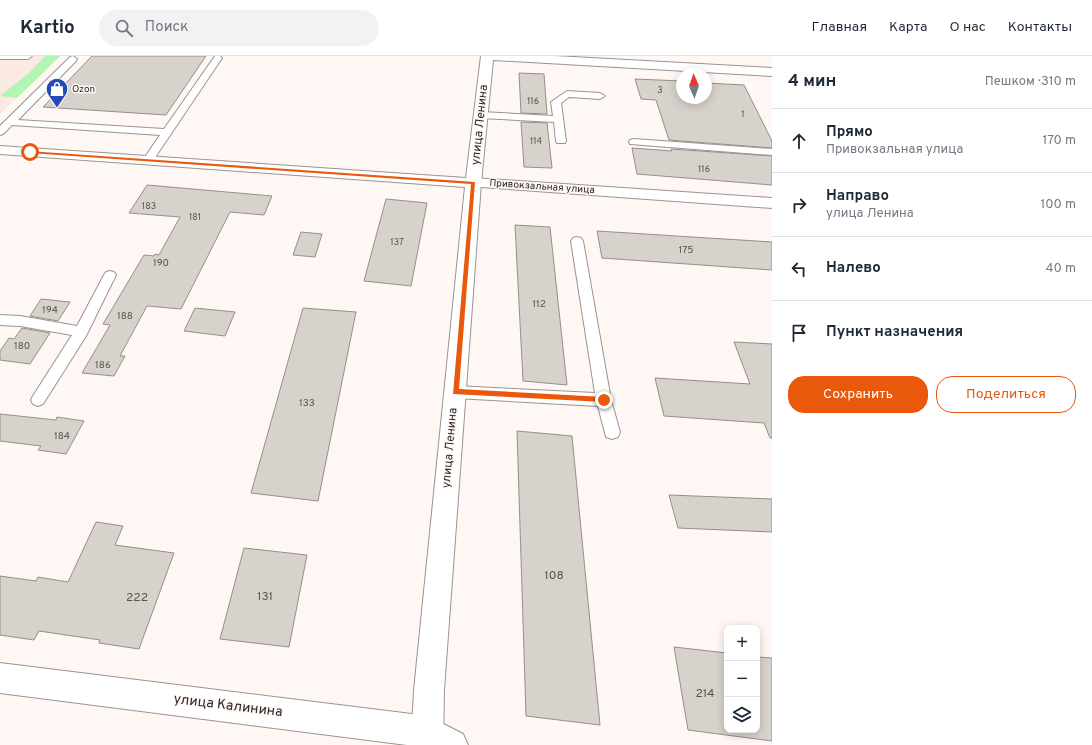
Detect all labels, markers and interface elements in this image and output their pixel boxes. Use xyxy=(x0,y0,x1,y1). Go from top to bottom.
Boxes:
search box xyxy=(99,10,379,46)
text: Kartio xyxy=(20,16,75,40)
icon: search xyxy=(113,17,135,39)
text: Поиск xyxy=(145,18,189,37)
text: Главная xyxy=(812,19,867,36)
text: Карта xyxy=(889,19,927,36)
text: О нас xyxy=(949,19,986,36)
text: Контакты xyxy=(1008,19,1072,36)
north arrow xyxy=(676,68,712,104)
text: 4 мин xyxy=(788,71,836,93)
text: Пешком · 310 m xyxy=(985,74,1076,90)
shop icon: Ozon xyxy=(44,76,70,109)
place label: Ozon xyxy=(72,83,95,96)
street label: улица Ленина xyxy=(468,84,492,166)
house number: 3 xyxy=(657,85,663,96)
house number: 116 xyxy=(527,96,539,107)
house number: 1 xyxy=(741,109,745,120)
text: Прямо xyxy=(826,123,873,142)
icon: ahead xyxy=(788,130,810,152)
text: 170 m xyxy=(1042,133,1076,149)
house number: 114 xyxy=(530,136,542,147)
text: Привокзальная улица xyxy=(826,142,963,158)
route start xyxy=(21,143,39,161)
house number: 116 xyxy=(698,164,710,175)
street label: Привокзальная улица xyxy=(489,177,595,197)
text: Направо xyxy=(826,187,889,206)
icon: right xyxy=(788,194,810,216)
text: 100 m xyxy=(1040,197,1076,213)
house number: 183 xyxy=(142,201,156,212)
text: улица Ленина xyxy=(826,206,914,222)
house number: 181 xyxy=(189,212,201,223)
house number: 137 xyxy=(390,237,404,248)
house number: 175 xyxy=(678,244,694,257)
house number: 190 xyxy=(153,257,169,270)
icon: left xyxy=(788,258,810,280)
text: Налево xyxy=(826,259,881,278)
text: 40 m xyxy=(1046,261,1076,277)
house number: 112 xyxy=(532,298,546,311)
house number: 194 xyxy=(42,304,58,317)
house number: 188 xyxy=(117,310,133,323)
icon: arrive xyxy=(788,322,810,344)
text: Пункт назначения xyxy=(826,323,963,342)
house number: 180 xyxy=(14,340,30,353)
house number: 186 xyxy=(95,359,111,372)
button: Сохранить xyxy=(788,376,928,413)
button: Поделиться xyxy=(936,376,1076,413)
route end xyxy=(595,391,613,409)
house number: 133 xyxy=(299,397,315,410)
street label: улица Ленина xyxy=(439,407,461,489)
house number: 184 xyxy=(54,430,70,443)
house number: 108 xyxy=(544,568,564,584)
house number: 131 xyxy=(257,589,273,605)
house number: 222 xyxy=(126,590,148,606)
map controls xyxy=(724,625,760,733)
button: + xyxy=(724,625,760,661)
button: − xyxy=(724,661,760,697)
house number: 214 xyxy=(695,686,715,702)
street label: улица Калинина xyxy=(173,691,283,721)
button: layers xyxy=(724,697,760,733)

